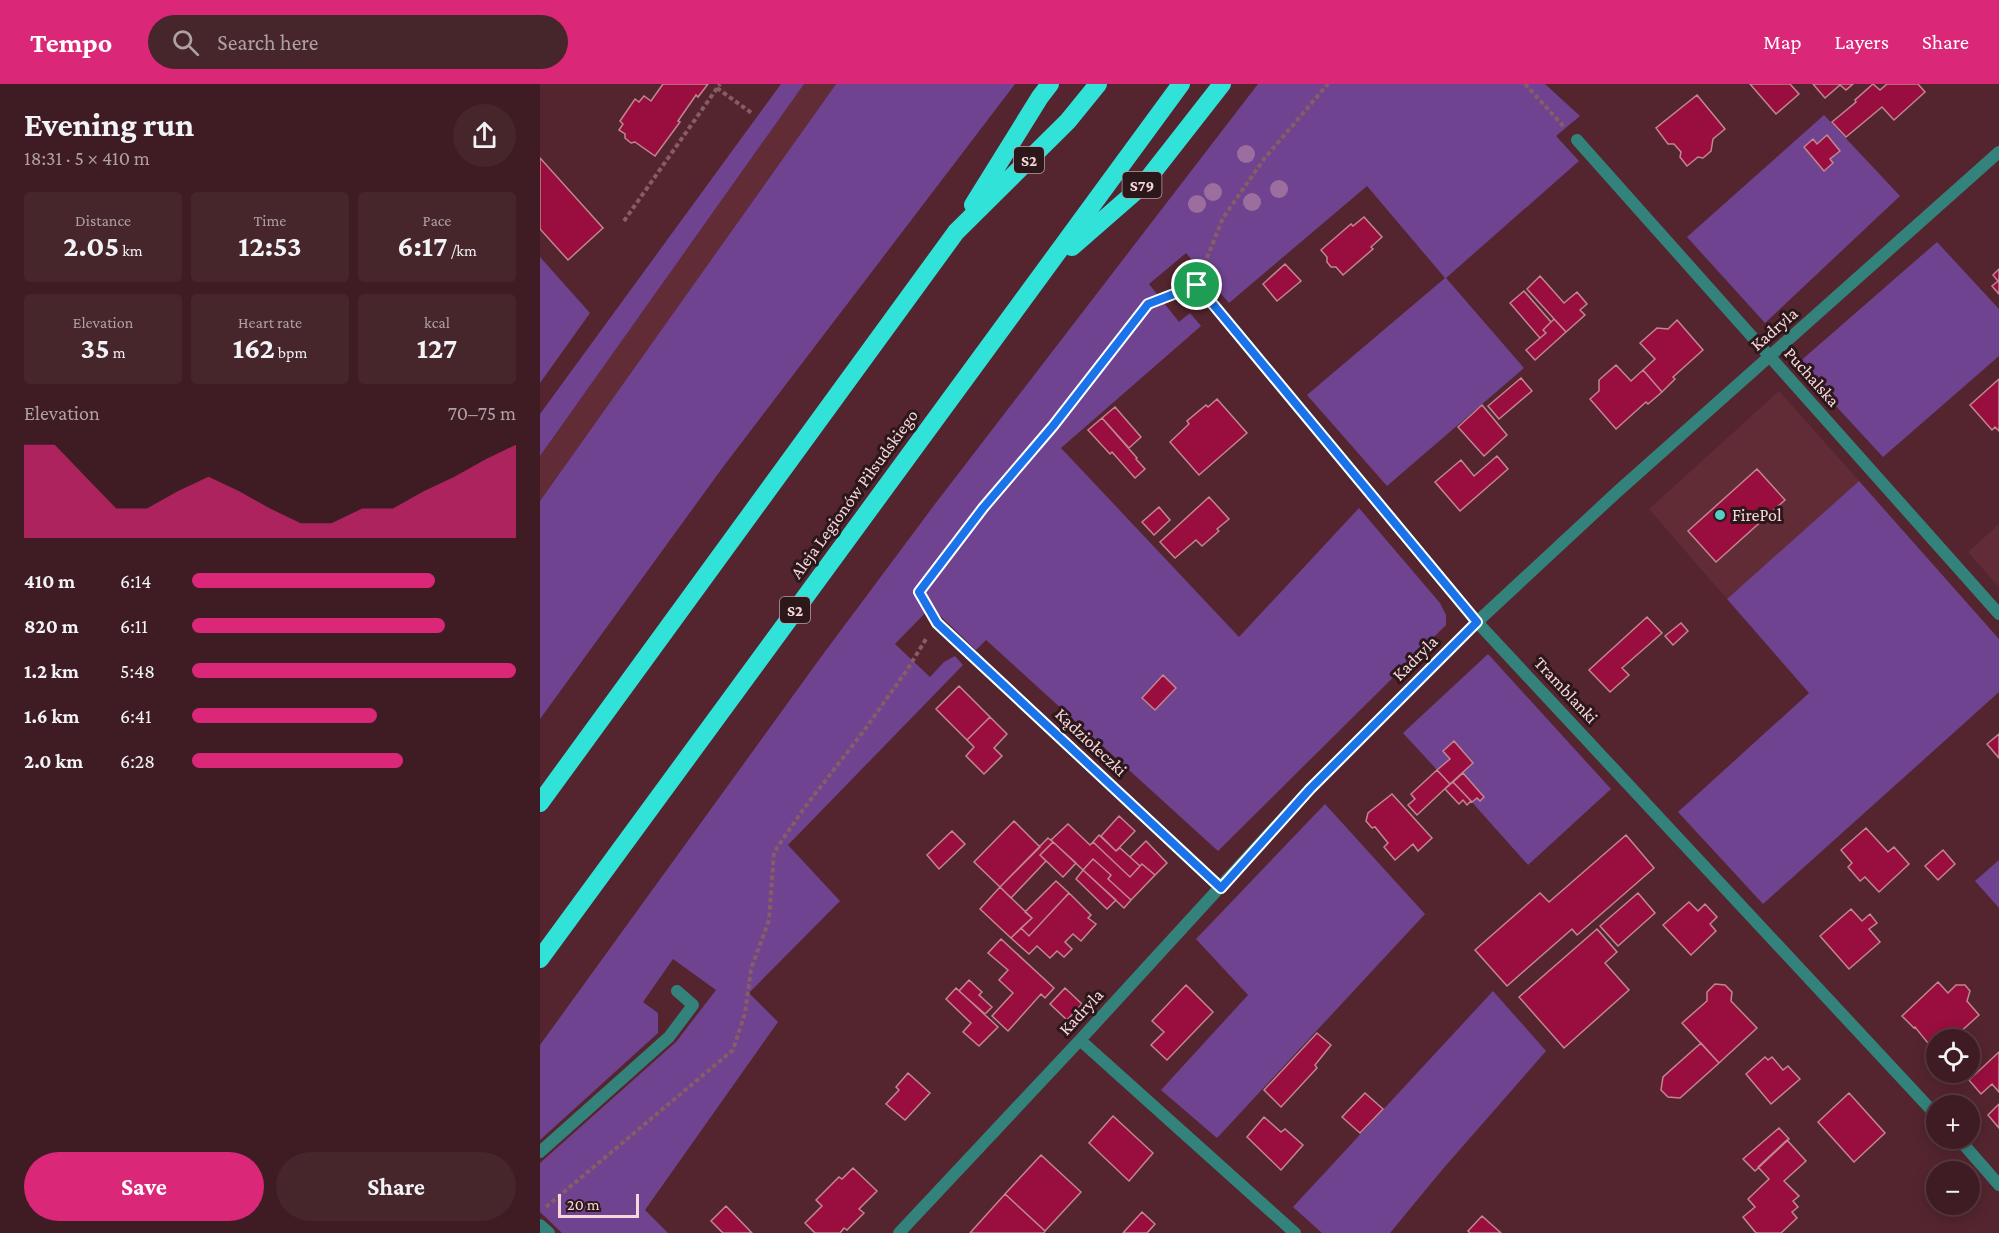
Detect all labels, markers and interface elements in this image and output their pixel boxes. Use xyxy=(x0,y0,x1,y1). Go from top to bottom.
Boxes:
search box xyxy=(148,15,568,69)
icon: search xyxy=(169,26,202,59)
text: Tempo xyxy=(30,27,112,58)
text: Search here xyxy=(217,30,318,55)
text: Map xyxy=(1763,30,1802,54)
text: Layers xyxy=(1835,30,1889,54)
text: Share xyxy=(1922,30,1969,54)
button: share xyxy=(453,104,516,167)
text: Evening run xyxy=(24,106,194,143)
text: 18:31 · 5 × 410 m xyxy=(24,147,150,169)
road number: S2 xyxy=(1014,147,1044,173)
road number: S79 xyxy=(1122,172,1162,198)
text: Distance xyxy=(75,212,131,229)
text: Time xyxy=(254,212,286,229)
text: Pace xyxy=(423,212,451,229)
text: 2.05 xyxy=(63,229,119,262)
text: 12:53 xyxy=(238,229,302,262)
text: 6:17 xyxy=(397,229,448,262)
text: km xyxy=(119,242,143,259)
text: /km xyxy=(448,242,477,259)
pin xyxy=(1171,259,1222,310)
icon: arrive xyxy=(1180,268,1213,301)
street label: Kadryla xyxy=(1746,303,1802,355)
text: Elevation xyxy=(73,314,133,331)
text: Heart rate xyxy=(238,314,302,331)
text: kcal xyxy=(424,314,450,331)
text: 35 xyxy=(80,331,110,364)
text: 162 xyxy=(233,331,275,364)
text: 127 xyxy=(417,331,457,364)
street label: Puchalska xyxy=(1780,343,1844,411)
text: m xyxy=(110,344,126,361)
text: bpm xyxy=(275,344,307,361)
text: Elevation xyxy=(24,402,100,424)
text: 70–75 m xyxy=(448,402,516,424)
street label: Aleja Legionów Piłsudskiego xyxy=(786,406,923,583)
place label: FirePol xyxy=(1732,505,1782,525)
marker: FirePol xyxy=(1713,508,1727,522)
text: 410 m xyxy=(24,570,75,592)
text: 6:14 xyxy=(120,570,152,592)
road number: S2 xyxy=(780,597,810,623)
text: 820 m xyxy=(24,615,79,637)
text: 6:11 xyxy=(120,615,148,637)
street label: Kadryla xyxy=(1388,631,1442,685)
street label: Tramblanki xyxy=(1530,652,1602,728)
text: 1.2 km xyxy=(24,660,79,682)
text: 5:48 xyxy=(120,660,155,682)
street label: Kądziołeczki xyxy=(1051,704,1131,780)
text: 1.6 km xyxy=(24,705,79,727)
text: 6:41 xyxy=(120,705,152,727)
text: 2.0 km xyxy=(24,750,83,772)
text: 6:28 xyxy=(120,750,155,772)
street label: Kadryla xyxy=(1055,985,1107,1039)
map controls xyxy=(1926,1029,1980,1215)
button: locate xyxy=(1926,1029,1980,1083)
button: + xyxy=(1926,1095,1980,1149)
button: Save xyxy=(24,1152,264,1221)
button: Share xyxy=(276,1152,516,1221)
button: − xyxy=(1926,1161,1980,1215)
scale bar xyxy=(558,1191,639,1218)
text: 20 m xyxy=(567,1196,600,1213)

